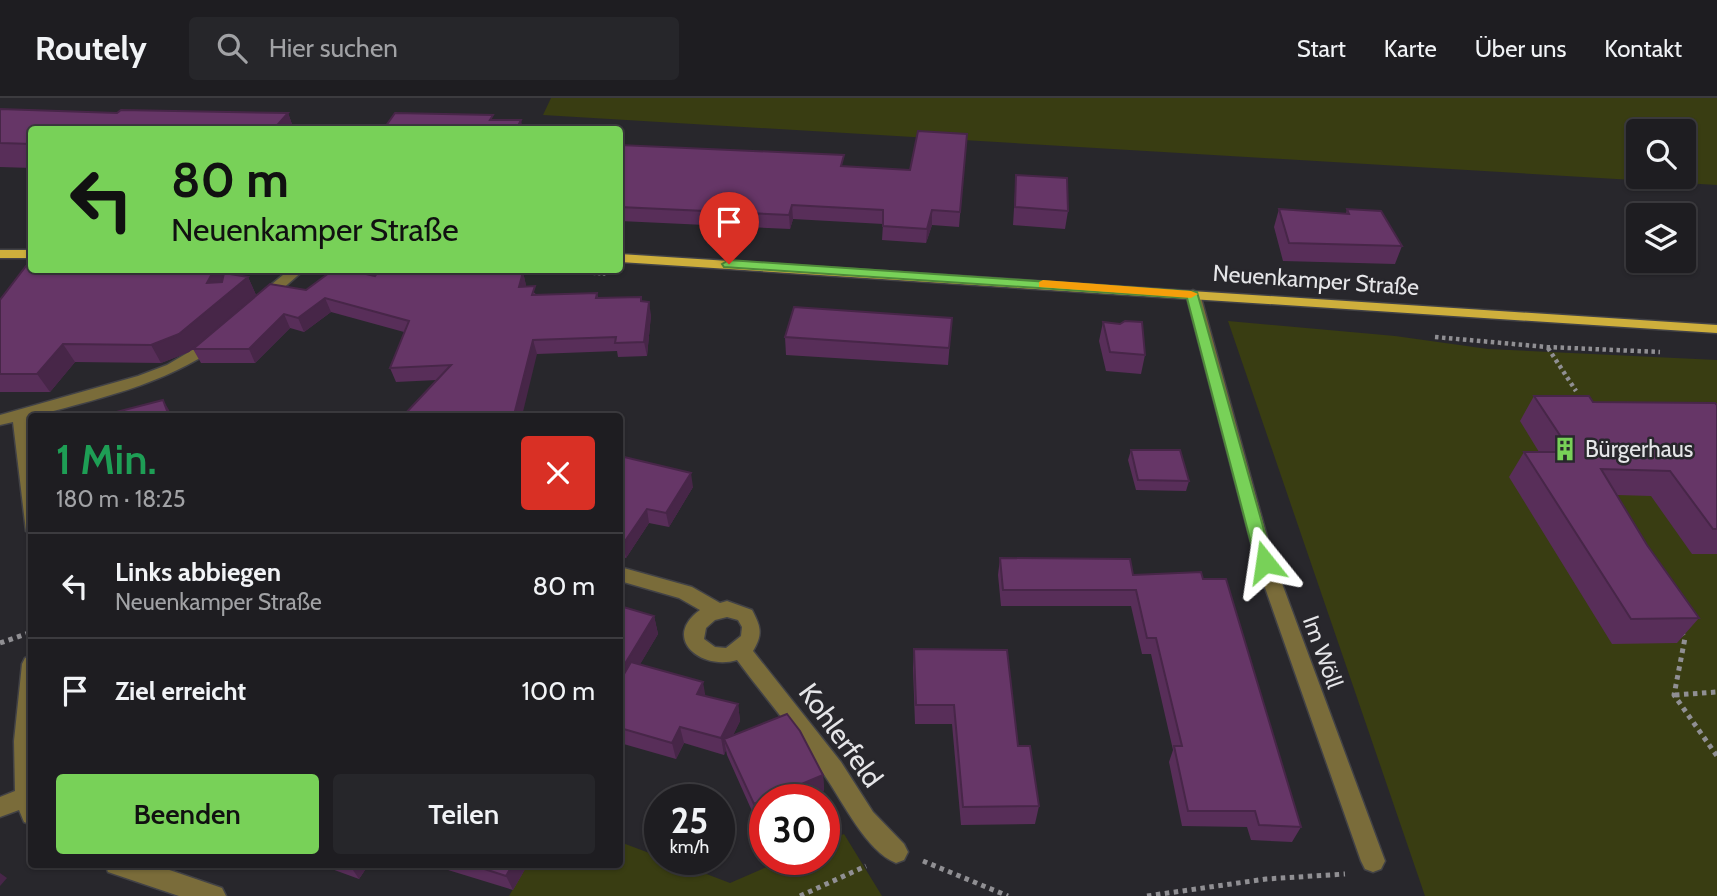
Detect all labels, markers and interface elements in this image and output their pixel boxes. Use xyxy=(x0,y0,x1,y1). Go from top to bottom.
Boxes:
search box xyxy=(189,17,679,80)
text: Routely xyxy=(35,28,147,68)
icon: search xyxy=(213,29,251,67)
text: Hier suchen xyxy=(269,32,398,64)
text: Start xyxy=(1297,34,1346,63)
text: Karte xyxy=(1384,34,1437,63)
text: Über uns xyxy=(1475,34,1566,63)
text: Kontakt xyxy=(1604,34,1682,63)
map controls xyxy=(1626,119,1696,273)
button: search xyxy=(1626,119,1696,189)
text: 80 m xyxy=(171,150,289,209)
icon: left xyxy=(56,154,147,245)
pin xyxy=(699,192,759,264)
icon: arrive xyxy=(710,203,748,241)
button: layers xyxy=(1626,203,1696,273)
text: Neuenkamper Straße xyxy=(171,210,459,249)
street label: Neuenkamper Straße xyxy=(1212,259,1420,301)
text: 1 Min. xyxy=(56,433,157,485)
building icon: Bürgerhaus xyxy=(1551,435,1579,463)
place label: Bürgerhaus xyxy=(1585,435,1693,463)
button: close xyxy=(521,436,595,510)
text: 180 m · 18:25 xyxy=(56,485,185,513)
position arrow xyxy=(1228,525,1302,599)
text: Links abbiegen xyxy=(115,556,281,588)
icon: left xyxy=(56,567,94,605)
text: 80 m xyxy=(532,570,595,602)
text: Neuenkamper Straße xyxy=(115,588,322,616)
street label: Im Wöll xyxy=(1297,612,1349,693)
icon: arrive xyxy=(56,672,94,710)
text: Ziel erreicht xyxy=(115,675,246,707)
text: 100 m xyxy=(522,675,595,707)
street label: Kohlerfeld xyxy=(792,676,890,794)
button: Beenden xyxy=(56,774,319,854)
button: Teilen xyxy=(333,774,595,854)
speed limit sign: 30 xyxy=(749,784,840,875)
text: 25 xyxy=(671,799,708,842)
text: km/h xyxy=(670,836,709,858)

